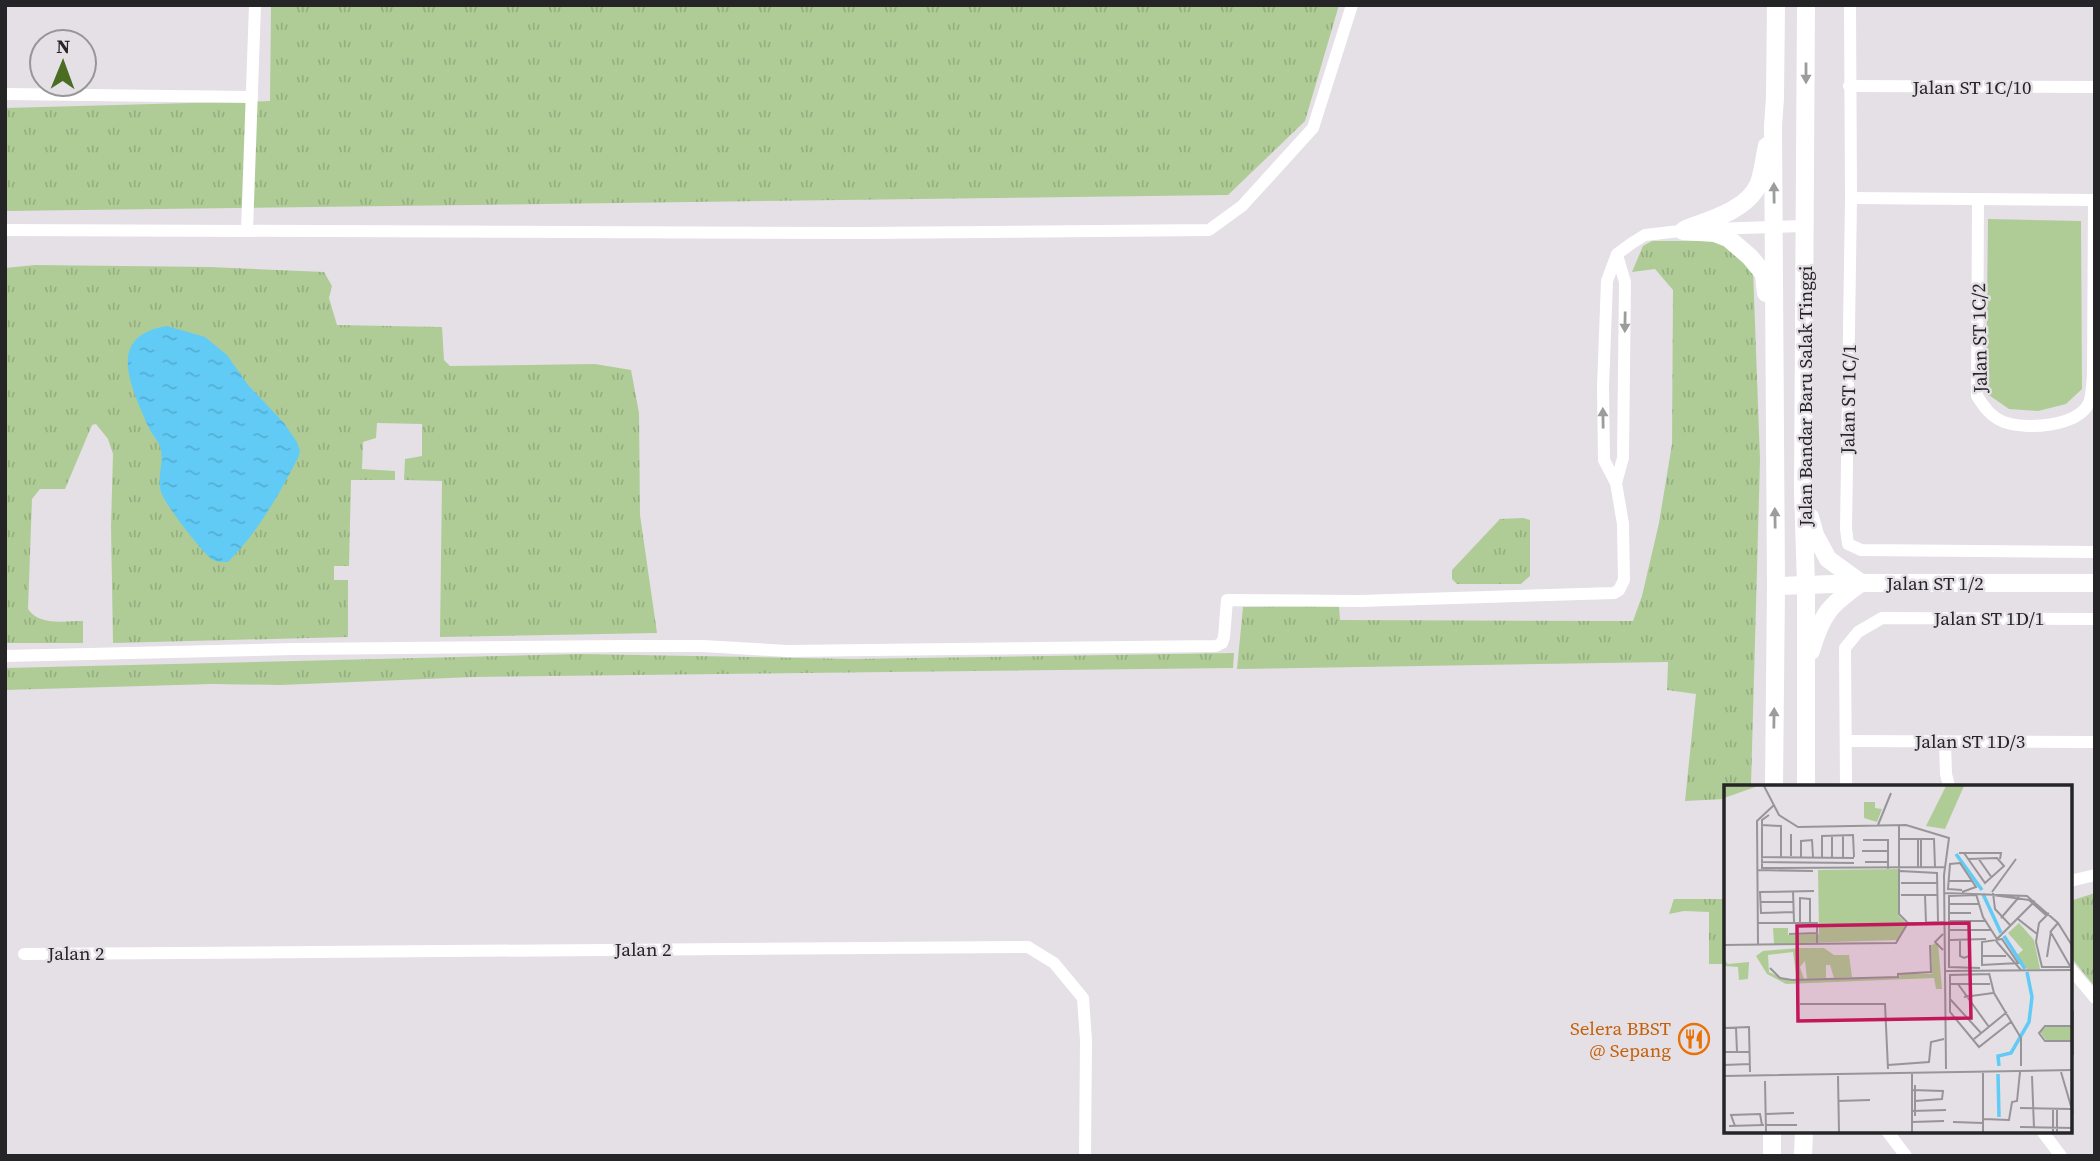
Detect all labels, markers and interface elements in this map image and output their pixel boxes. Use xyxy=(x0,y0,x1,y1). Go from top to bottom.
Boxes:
north arrow xyxy=(28,28,98,98)
text: N xyxy=(56,33,71,59)
one-way arrow xyxy=(1800,63,1812,85)
street label: Jalan ST 1C/10 xyxy=(1911,74,2032,100)
one-way arrow xyxy=(1768,181,1780,203)
street label: Jalan Bandar Baru Salak Tinggi xyxy=(1792,265,1818,527)
street label: Jalan ST 1C/2 xyxy=(1965,283,1993,394)
one-way arrow xyxy=(1619,311,1631,333)
street label: Jalan ST 1C/1 xyxy=(1834,344,1862,455)
one-way arrow xyxy=(1598,406,1609,428)
one-way arrow xyxy=(1769,507,1781,529)
street label: Jalan ST 1/2 xyxy=(1885,570,1984,596)
street label: Jalan ST 1D/1 xyxy=(1933,605,2044,631)
one-way arrow xyxy=(1769,707,1780,729)
street label: Jalan ST 1D/3 xyxy=(1914,728,2025,754)
inset map xyxy=(1724,785,2072,1133)
street label: Jalan 2 xyxy=(614,936,671,962)
street label: Jalan 2 xyxy=(47,940,104,966)
place label: Selera BBST @ Sepang xyxy=(1570,1015,1672,1063)
restaurant icon: Selera BBST @ Sepang xyxy=(1677,1022,1711,1056)

